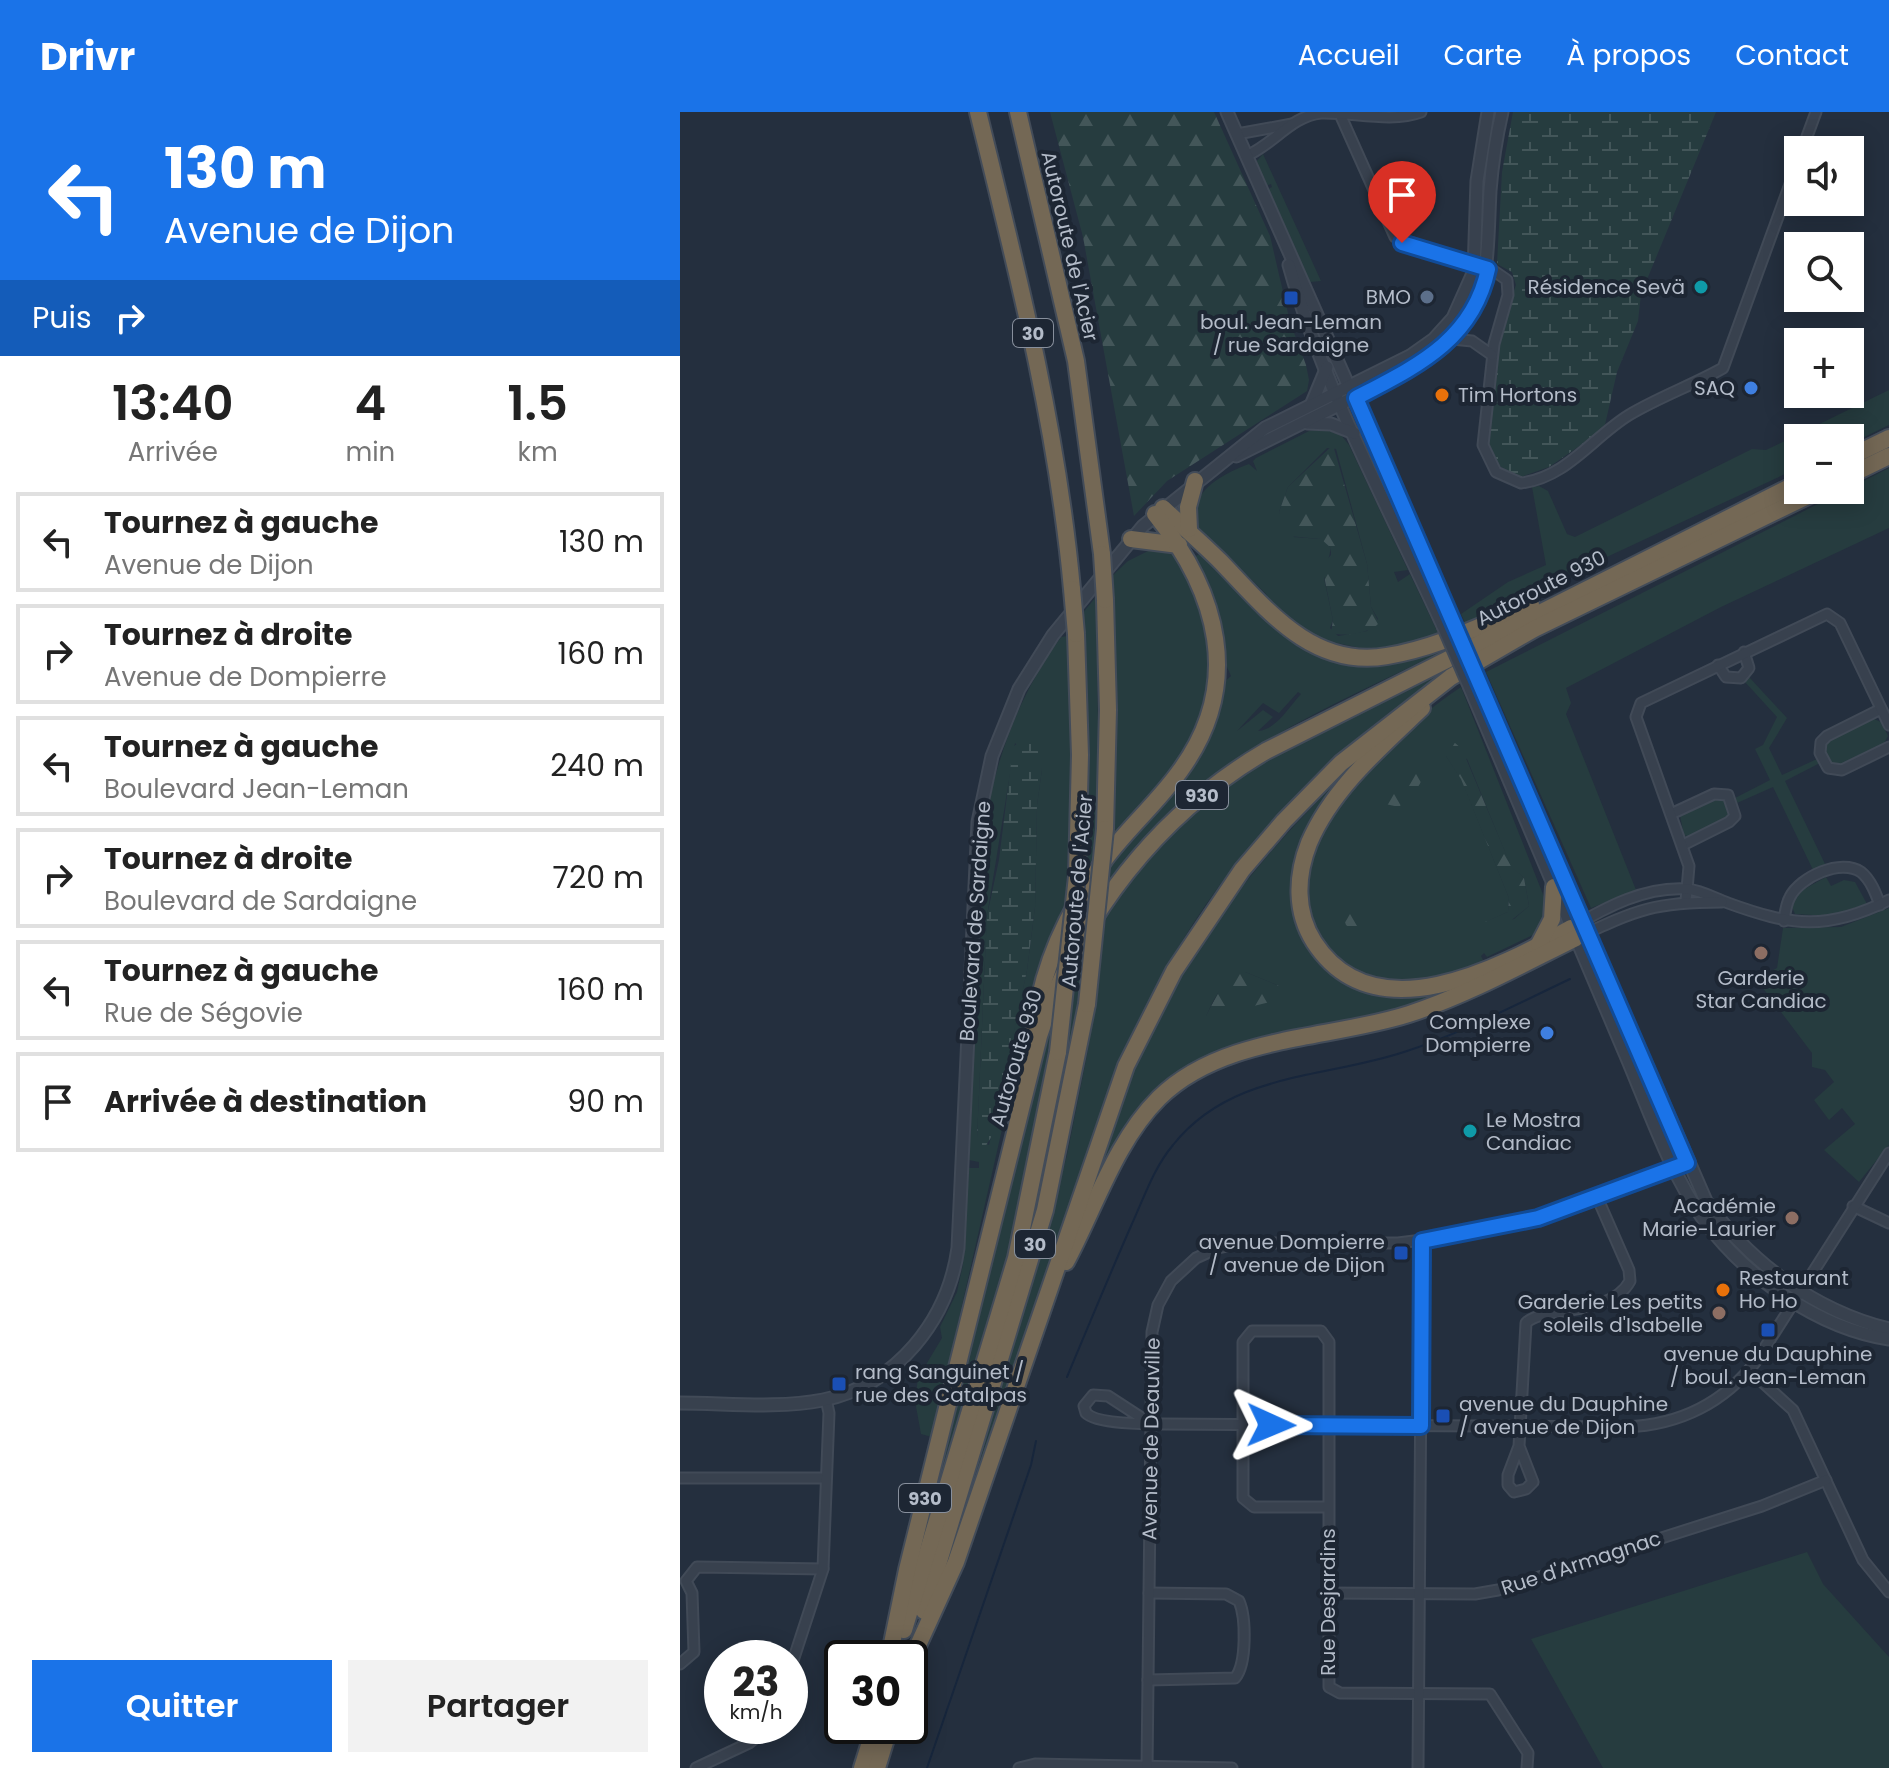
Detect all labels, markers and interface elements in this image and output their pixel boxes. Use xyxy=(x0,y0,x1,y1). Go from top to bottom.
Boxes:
text: Drivr xyxy=(40,30,135,83)
text: Accueil xyxy=(1298,36,1400,75)
text: Carte xyxy=(1444,36,1522,75)
text: À propos xyxy=(1566,36,1691,75)
text: Contact xyxy=(1735,36,1849,75)
text: 130 m xyxy=(164,129,327,208)
map controls xyxy=(1784,136,1864,504)
button: sound xyxy=(1784,136,1864,216)
icon: left xyxy=(32,144,136,248)
street label: Autoroute de l'Acier xyxy=(1035,148,1105,344)
pin xyxy=(1368,161,1436,243)
icon: arrive xyxy=(1380,173,1424,217)
text: Avenue de Dijon xyxy=(164,205,454,256)
button: search xyxy=(1784,232,1864,312)
place label: Résidence Sevä xyxy=(1528,273,1685,301)
marker: Résidence Sevä xyxy=(1692,278,1710,296)
place label: BMO xyxy=(1366,283,1411,311)
marker: BMO xyxy=(1418,288,1436,306)
marker: boul. Jean-Leman / rue Sardaigne xyxy=(1282,289,1300,307)
text: Puis xyxy=(32,296,92,339)
icon: right xyxy=(108,296,152,340)
place label: boul. Jean-Leman / rue Sardaigne xyxy=(1200,308,1382,359)
road number: 30 xyxy=(1013,319,1053,347)
button: + xyxy=(1784,328,1864,408)
text: 13:40 xyxy=(112,370,233,437)
text: 4 xyxy=(354,370,386,437)
text: 1.5 xyxy=(507,370,568,437)
place label: SAQ xyxy=(1694,374,1735,402)
marker: SAQ xyxy=(1742,379,1760,397)
place label: Tim Hortons xyxy=(1458,381,1577,409)
marker: Tim Hortons xyxy=(1433,386,1451,404)
button: − xyxy=(1784,424,1864,504)
text: Arrivée xyxy=(128,434,218,470)
text: min xyxy=(345,434,395,470)
text: km xyxy=(518,434,558,470)
text: Tournez à gauche xyxy=(104,501,378,544)
icon: left xyxy=(36,520,80,564)
text: 130 m xyxy=(559,520,644,563)
street label: Autoroute 930 xyxy=(1472,543,1610,633)
text: Avenue de Dijon xyxy=(104,547,314,583)
text: Tournez à droite xyxy=(104,613,352,656)
icon: right xyxy=(36,632,80,676)
text: 160 m xyxy=(558,632,644,675)
text: Avenue de Dompierre xyxy=(104,659,387,695)
text: Tournez à gauche xyxy=(104,725,378,768)
icon: left xyxy=(36,744,80,788)
text: 240 m xyxy=(550,744,644,787)
text: Boulevard Jean-Leman xyxy=(104,771,409,807)
road number: 930 xyxy=(1176,781,1228,809)
street label: Autoroute de l'Acier xyxy=(1055,793,1099,989)
street label: Boulevard de Sardaigne xyxy=(953,800,997,1042)
text: Tournez à droite xyxy=(104,837,352,880)
icon: right xyxy=(36,856,80,900)
text: 720 m xyxy=(553,856,644,899)
text: Boulevard de Sardaigne xyxy=(104,883,417,919)
marker: Garderie Star Candiac xyxy=(1752,944,1770,962)
text: Tournez à gauche xyxy=(104,949,378,992)
place label: Garderie Star Candiac xyxy=(1695,964,1827,1015)
icon: left xyxy=(36,968,80,1012)
text: 160 m xyxy=(558,968,644,1011)
street label: Autoroute 930 xyxy=(983,986,1049,1130)
text: Rue de Ségovie xyxy=(104,995,303,1031)
place label: Complexe Dompierre xyxy=(1425,1008,1531,1059)
marker: Complexe Dompierre xyxy=(1538,1024,1556,1042)
icon: arrive xyxy=(36,1080,80,1124)
text: Arrivée à destination xyxy=(104,1080,427,1123)
text: 90 m xyxy=(567,1080,644,1123)
place label: Le Mostra Candiac xyxy=(1486,1106,1581,1157)
marker: Le Mostra Candiac xyxy=(1461,1122,1479,1140)
place label: Académie Marie-Laurier xyxy=(1642,1192,1776,1243)
marker: Académie Marie-Laurier xyxy=(1783,1209,1801,1227)
place label: avenue Dompierre / avenue de Dijon xyxy=(1199,1228,1385,1279)
road number: 30 xyxy=(1015,1230,1055,1258)
marker: avenue Dompierre / avenue de Dijon xyxy=(1392,1244,1410,1262)
place label: Restaurant Ho Ho xyxy=(1739,1264,1849,1315)
marker: Restaurant Ho Ho xyxy=(1714,1281,1732,1299)
place label: Garderie Les petits soleils d'Isabelle xyxy=(1518,1288,1703,1339)
marker: Garderie Les petits soleils d'Isabelle xyxy=(1710,1304,1728,1322)
marker: avenue du Dauphine / boul. Jean-Leman xyxy=(1759,1321,1777,1339)
street label: Avenue de Deauville xyxy=(1135,1337,1167,1541)
place label: avenue du Dauphine / boul. Jean-Leman xyxy=(1663,1340,1873,1391)
place label: rang Sanguinet / rue des Catalpas xyxy=(855,1358,1027,1409)
marker: rang Sanguinet / rue des Catalpas xyxy=(830,1375,848,1393)
position arrow xyxy=(1229,1383,1313,1467)
place label: avenue du Dauphine / avenue de Dijon xyxy=(1459,1390,1668,1441)
marker: avenue du Dauphine / avenue de Dijon xyxy=(1434,1407,1452,1425)
road number: 930 xyxy=(899,1484,951,1512)
street label: Rue d'Armagnac xyxy=(1498,1524,1664,1602)
street label: Rue Desjardins xyxy=(1314,1528,1342,1676)
speed limit sign: 30 xyxy=(824,1640,928,1744)
text: 23 xyxy=(732,1654,780,1710)
button: Quitter xyxy=(32,1660,332,1752)
button: Partager xyxy=(348,1660,648,1752)
text: km/h xyxy=(729,1698,783,1726)

